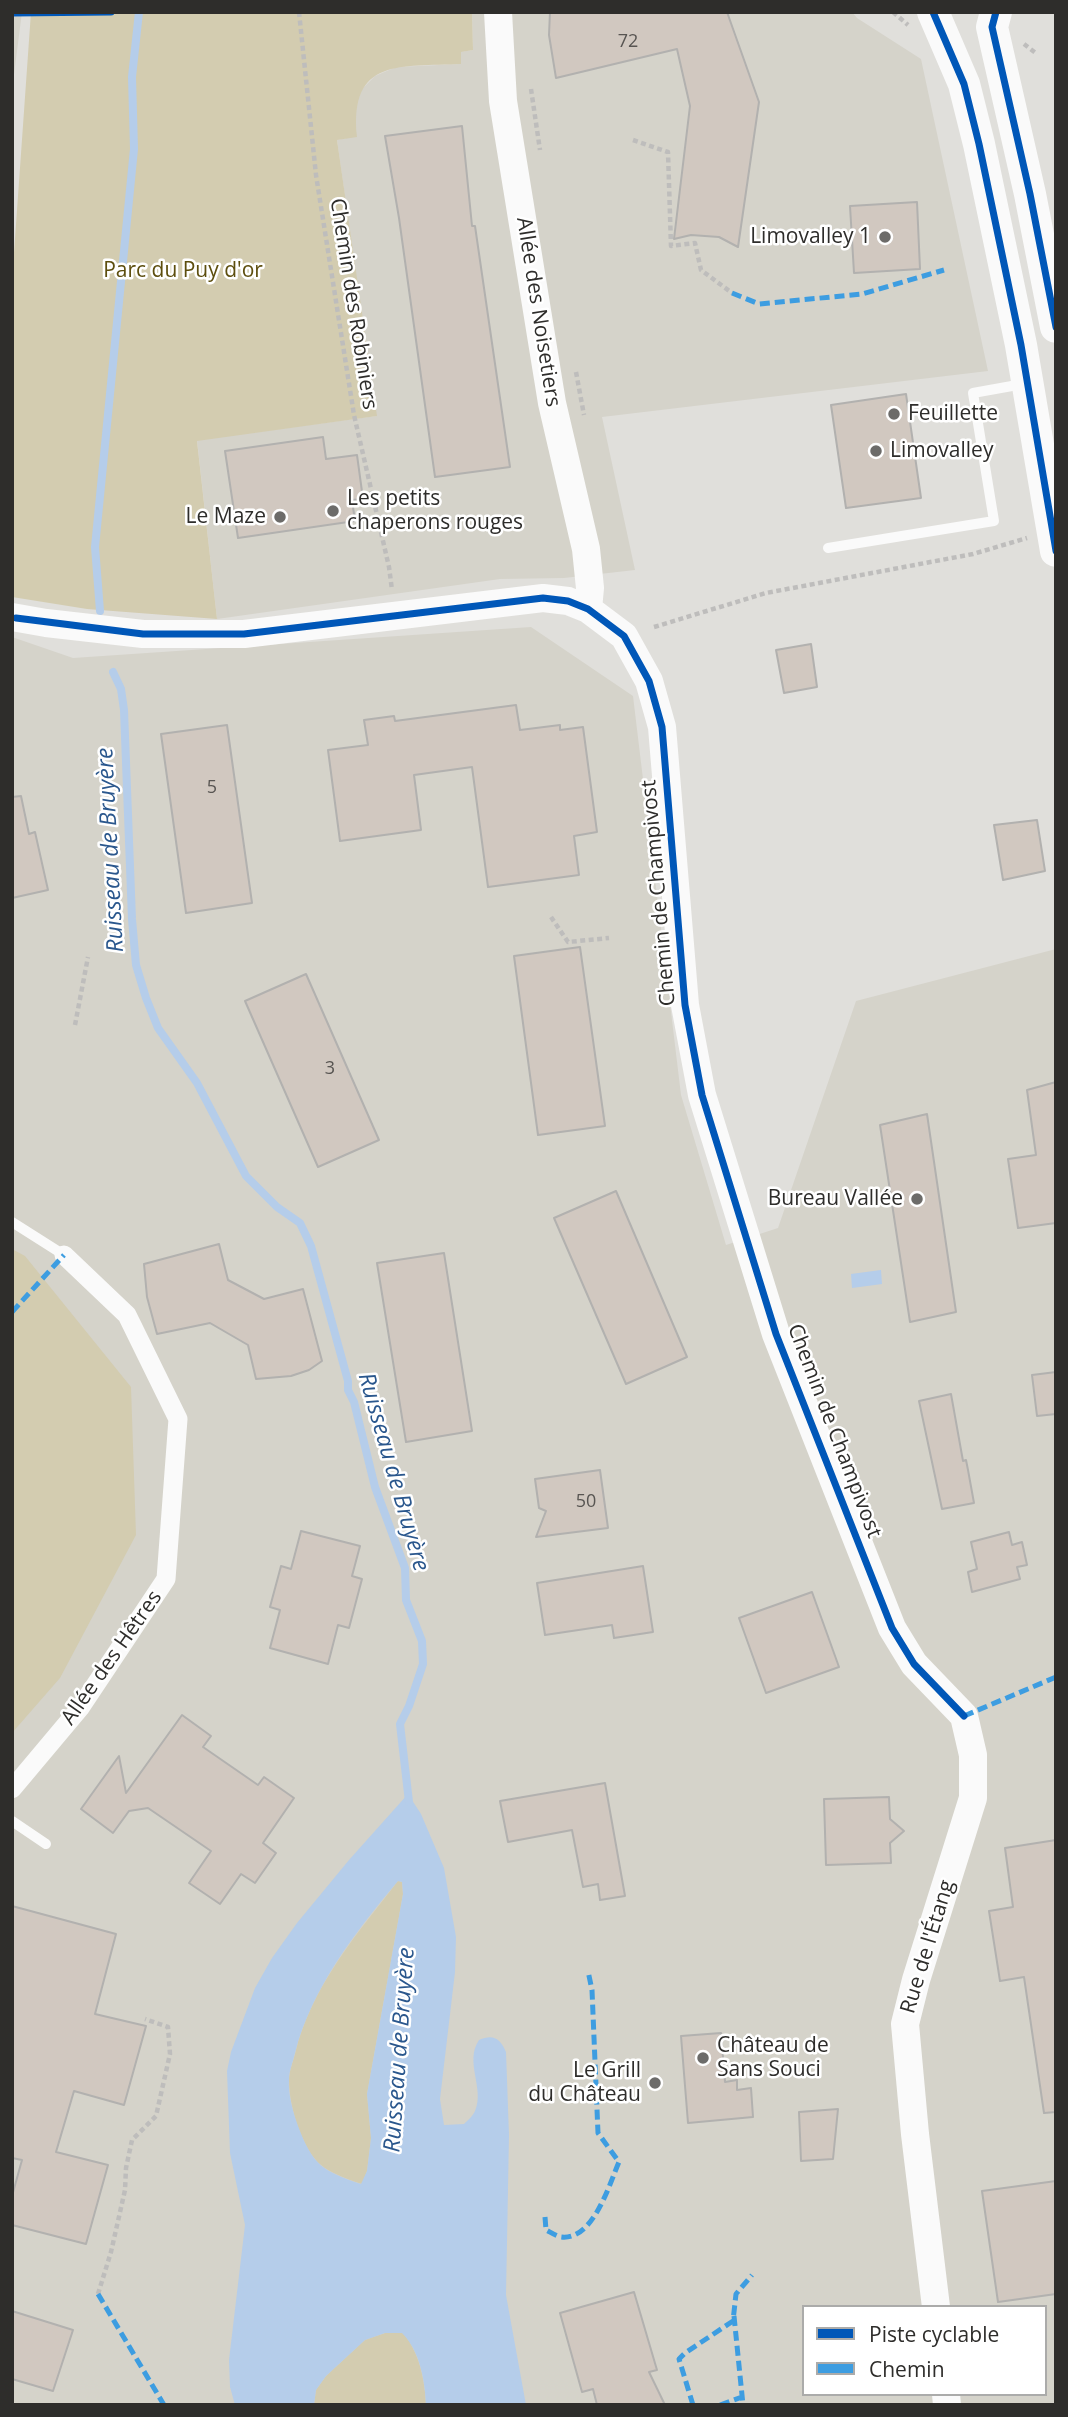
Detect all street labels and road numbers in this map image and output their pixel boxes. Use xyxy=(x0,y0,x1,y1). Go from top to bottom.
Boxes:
street label: Chemin des Robiniers xyxy=(324,197,382,411)
street label: Allée des Noisetiers xyxy=(511,215,565,409)
street label: Chemin de Champivost xyxy=(637,779,681,1007)
street label: Chemin de Champivost xyxy=(782,1320,886,1542)
street label: Allée des Hêtres xyxy=(56,1586,168,1730)
street label: Rue de l'Étang xyxy=(896,1877,960,2017)

